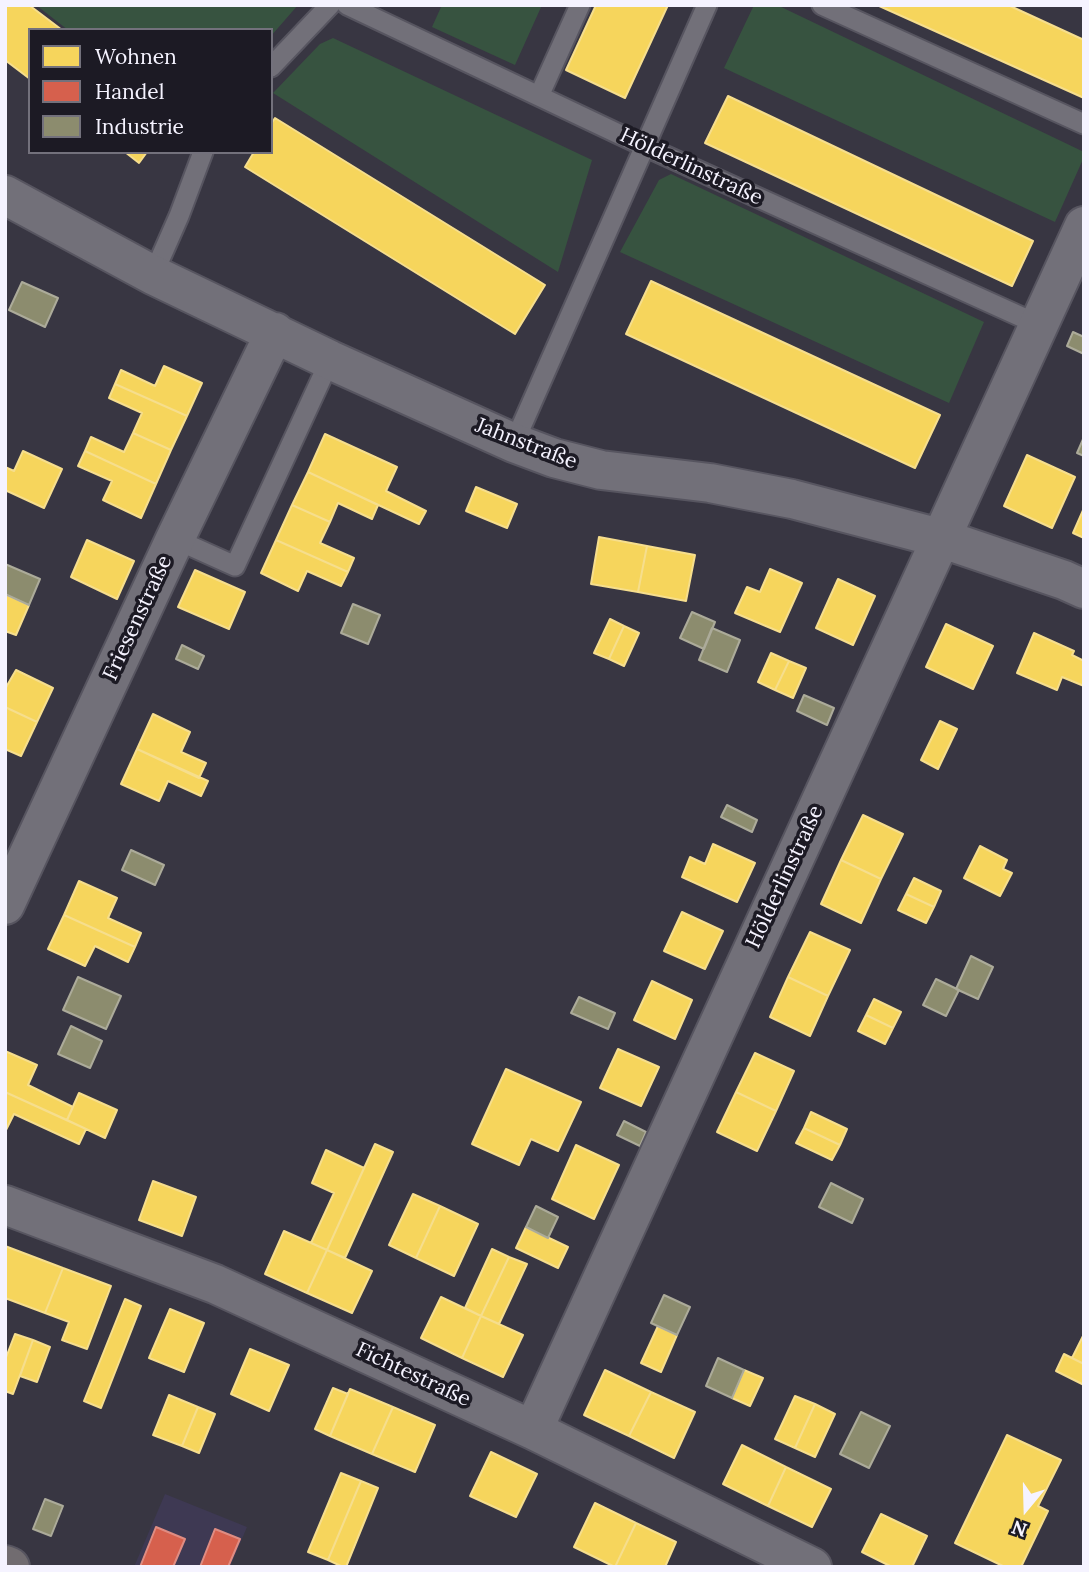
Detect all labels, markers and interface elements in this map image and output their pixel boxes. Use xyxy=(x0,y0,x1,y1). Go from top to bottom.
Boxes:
legend xyxy=(28,28,273,154)
text: Wohnen xyxy=(95,43,177,70)
text: Handel xyxy=(95,78,164,105)
text: Industrie xyxy=(95,113,184,140)
street label: Hölderlinstraße xyxy=(616,123,766,211)
street label: Jahnstraße xyxy=(472,413,580,475)
street label: Friesenstraße xyxy=(98,552,178,684)
street label: Hölderlinstraße xyxy=(741,802,829,952)
street label: Fichtestraße xyxy=(352,1337,474,1413)
north arrow xyxy=(991,1474,1061,1544)
text: N xyxy=(1008,1515,1030,1543)

